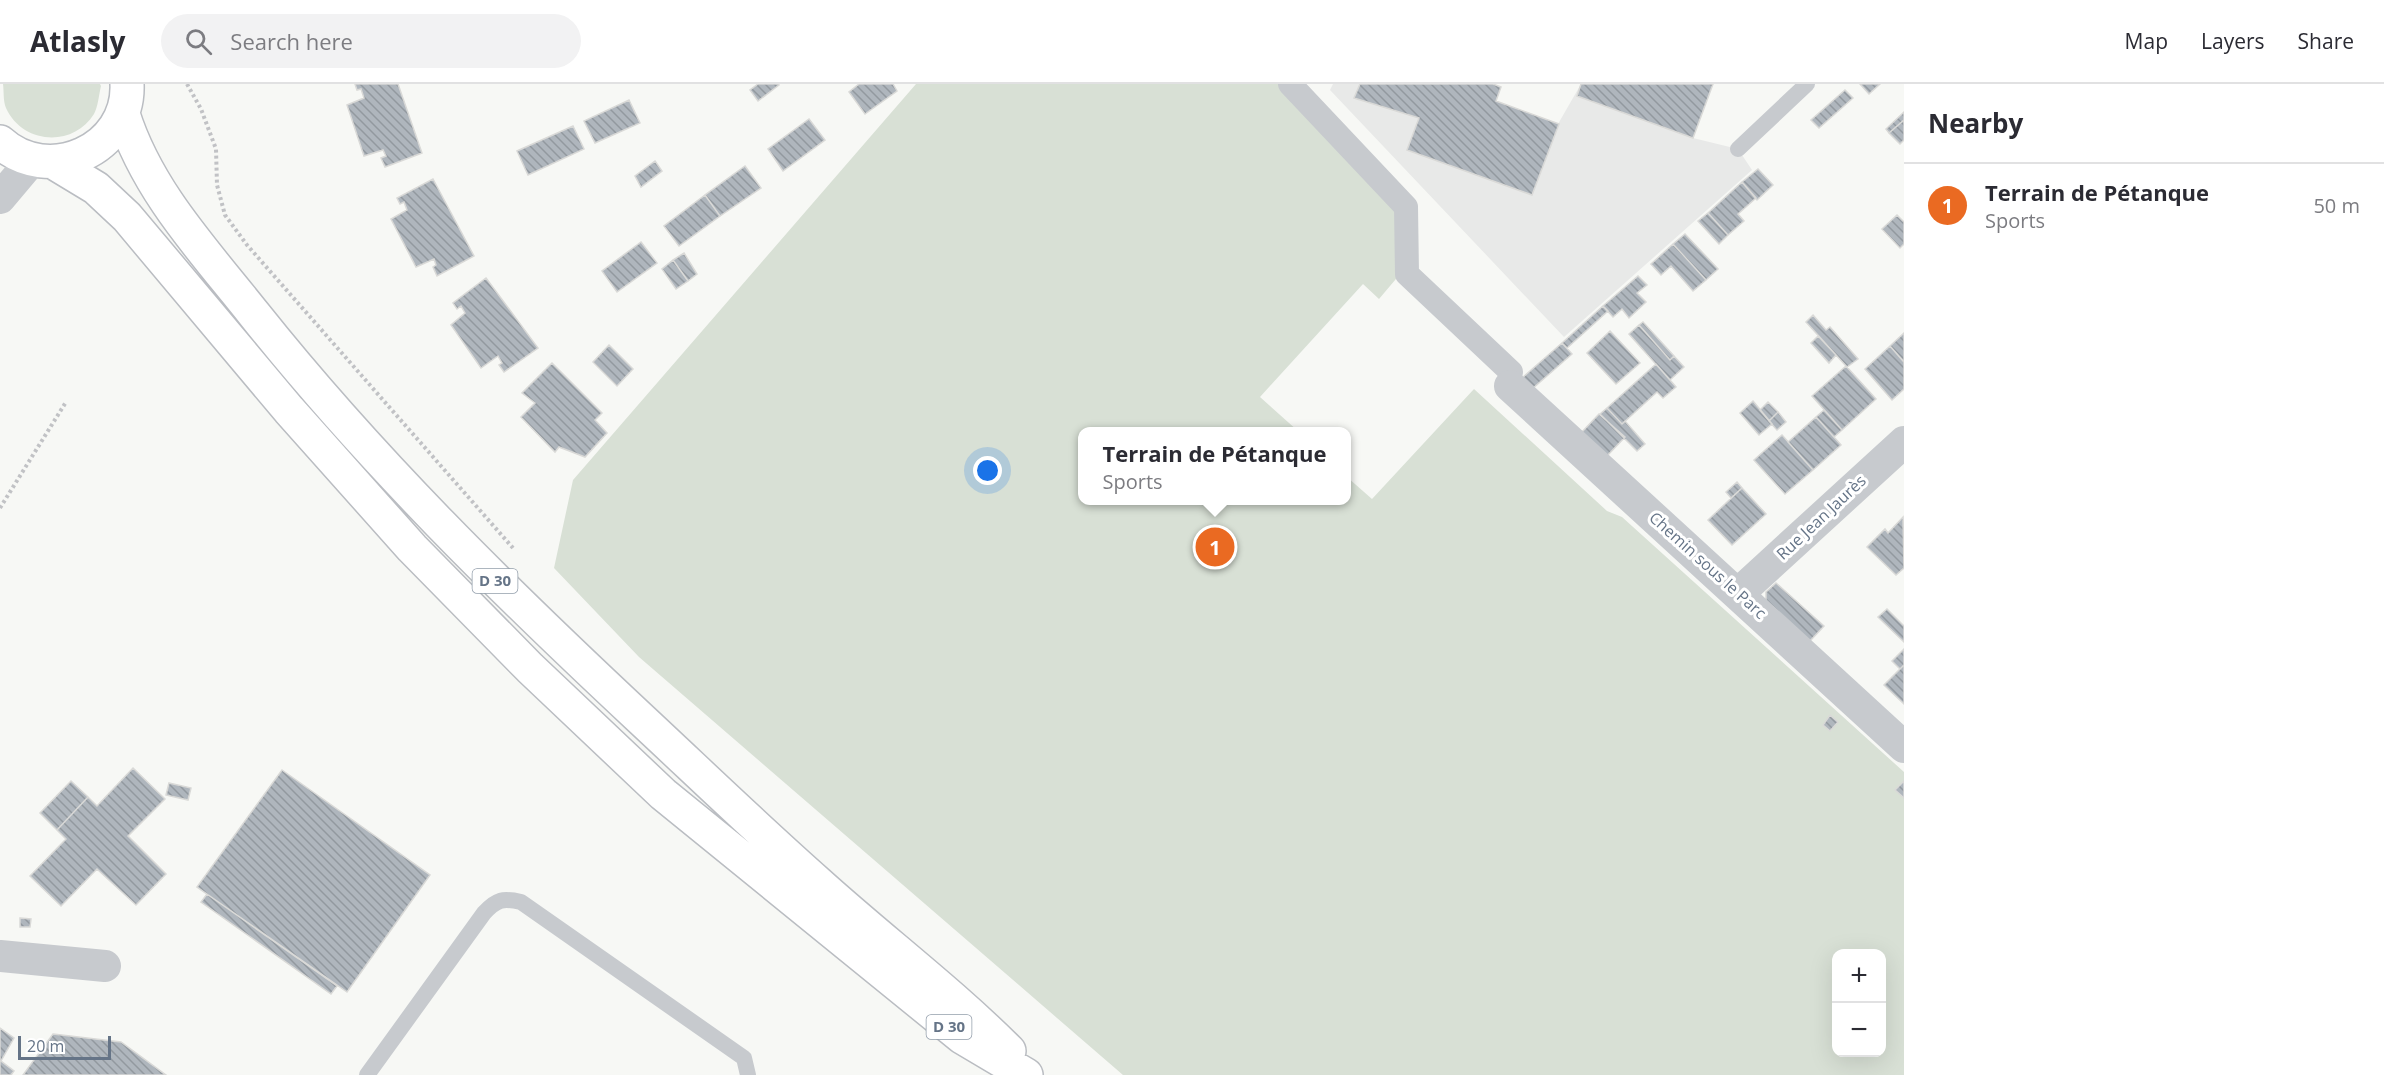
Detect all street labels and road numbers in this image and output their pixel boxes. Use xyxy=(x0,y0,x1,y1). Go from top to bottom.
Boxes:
street label: Rue Jean Jaurès xyxy=(1771,470,1871,564)
street label: Chemin sous le Parc xyxy=(1645,506,1772,624)
road number: D 30 xyxy=(472,569,518,593)
road number: D 30 xyxy=(926,1015,972,1039)

